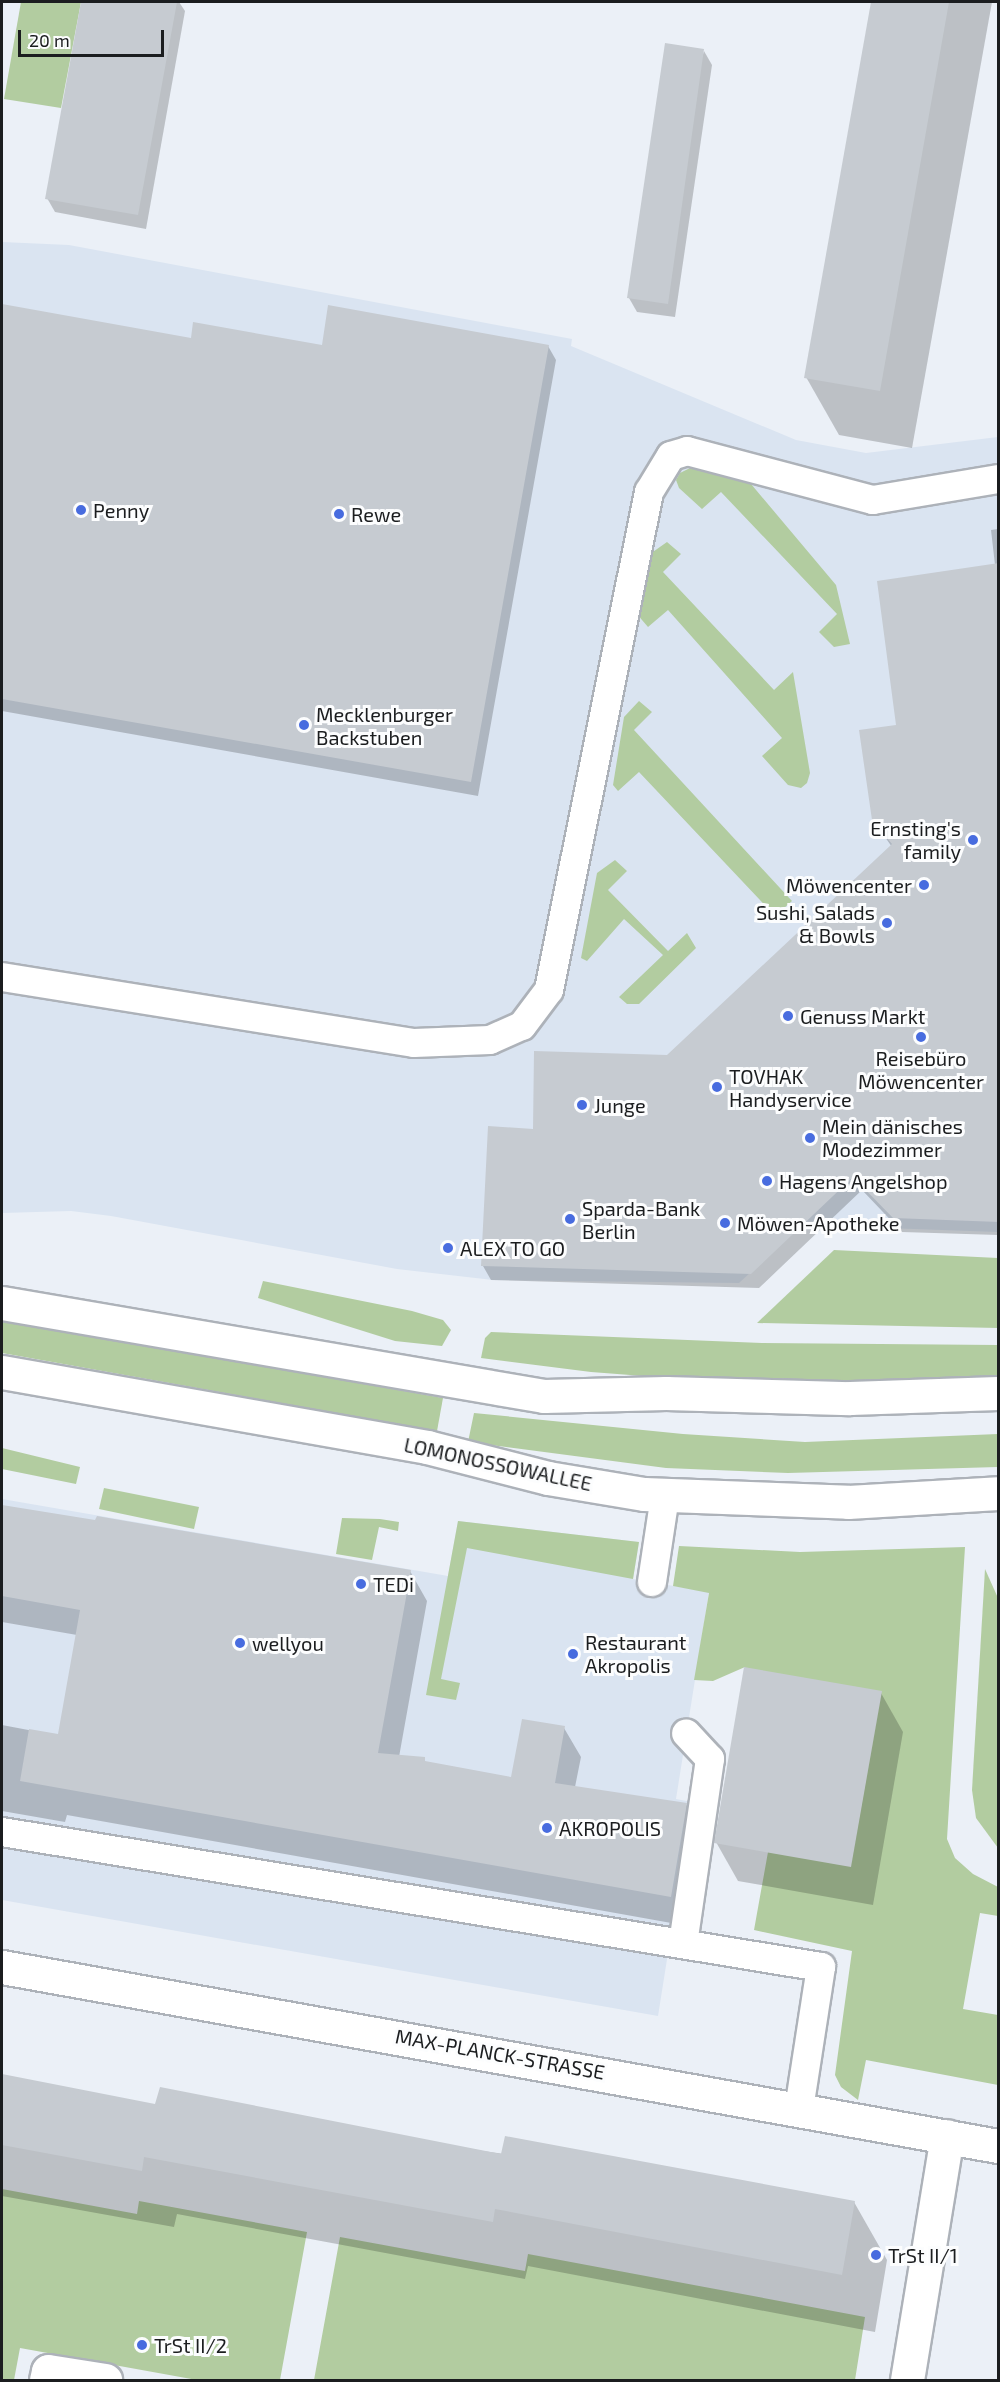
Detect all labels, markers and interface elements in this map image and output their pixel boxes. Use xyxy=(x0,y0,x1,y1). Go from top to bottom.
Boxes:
scale bar xyxy=(21,18,166,56)
text: 20 m xyxy=(29,29,70,51)
place label: Penny xyxy=(93,498,149,522)
place label: Rewe xyxy=(351,502,401,526)
marker: Penny xyxy=(74,503,88,517)
marker: Rewe xyxy=(332,507,346,521)
place label: Mecklenburger Backstuben xyxy=(316,702,453,749)
marker: Mecklenburger Backstuben xyxy=(297,718,311,732)
place label: Ernsting's family xyxy=(870,816,961,863)
marker: Ernsting's family xyxy=(966,833,980,847)
place label: Möwencenter xyxy=(786,873,912,897)
marker: Möwencenter xyxy=(917,878,931,892)
place label: Sushi, Salads & Bowls xyxy=(756,900,875,947)
marker: Sushi, Salads & Bowls xyxy=(880,916,894,930)
place label: Genuss Markt xyxy=(800,1004,925,1028)
marker: Genuss Markt xyxy=(781,1009,795,1023)
marker: Reisebüro Möwencenter xyxy=(914,1030,928,1044)
place label: Reisebüro Möwencenter xyxy=(858,1046,984,1093)
place label: TOVHAK Handyservice xyxy=(729,1064,852,1111)
marker: TOVHAK Handyservice xyxy=(710,1080,724,1094)
place label: Junge xyxy=(594,1093,646,1117)
marker: Junge xyxy=(575,1098,589,1112)
place label: Mein dänisches Modezimmer xyxy=(822,1114,963,1161)
marker: Mein dänisches Modezimmer xyxy=(803,1131,817,1145)
place label: Hagens Angelshop xyxy=(779,1169,948,1193)
marker: Hagens Angelshop xyxy=(760,1174,774,1188)
place label: Sparda-Bank Berlin xyxy=(582,1196,700,1243)
place label: Möwen-Apotheke xyxy=(737,1211,900,1235)
marker: Sparda-Bank Berlin xyxy=(563,1212,577,1226)
marker: Möwen-Apotheke xyxy=(718,1216,732,1230)
place label: ALEX TO GO xyxy=(460,1236,566,1260)
marker: ALEX TO GO xyxy=(441,1241,455,1255)
street label: LOMONOSSOWALLEE xyxy=(402,1432,594,1496)
place label: TEDi xyxy=(373,1572,414,1596)
marker: TEDi xyxy=(354,1577,368,1591)
place label: Restaurant Akropolis xyxy=(585,1630,686,1677)
place label: wellyou xyxy=(252,1631,324,1655)
marker: wellyou xyxy=(233,1636,247,1650)
marker: Restaurant Akropolis xyxy=(566,1647,580,1661)
place label: AKROPOLIS xyxy=(559,1816,661,1840)
marker: AKROPOLIS xyxy=(540,1821,554,1835)
street label: MAX-PLANCK-STRASSE xyxy=(393,2024,607,2084)
place label: TrSt II/1 xyxy=(888,2243,958,2267)
marker: TrSt II/1 xyxy=(869,2248,883,2262)
place label: TrSt II/2 xyxy=(154,2333,227,2357)
marker: TrSt II/2 xyxy=(135,2338,149,2352)

